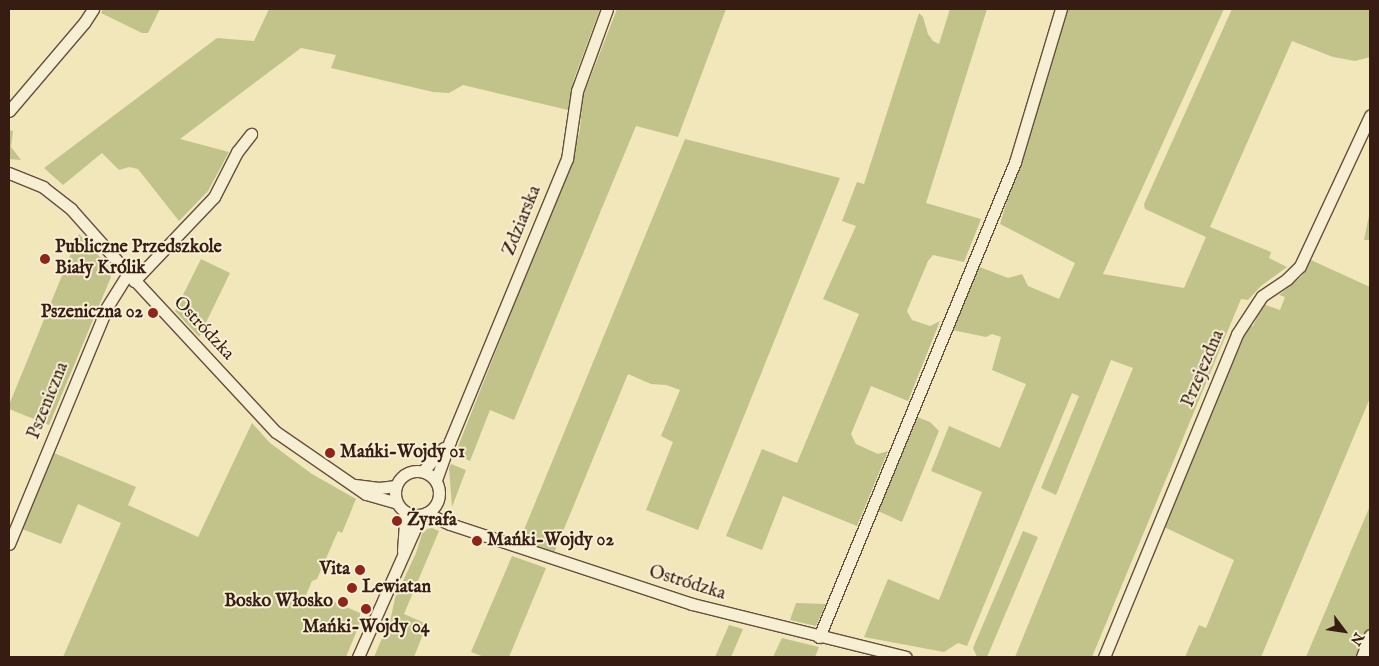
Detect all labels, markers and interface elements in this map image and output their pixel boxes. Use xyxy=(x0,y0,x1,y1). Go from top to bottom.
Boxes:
street label: Zdziarska xyxy=(499,183,547,259)
place label: Publiczne Przedszkole Biały Królik xyxy=(55,238,222,280)
marker: Publiczne Przedszkole Biały Królik xyxy=(39,253,51,265)
street label: Ostródzka xyxy=(168,293,238,365)
place label: Pszeniczna 02 xyxy=(41,302,143,324)
marker: Pszeniczna 02 xyxy=(147,307,159,319)
street label: Przejezdna xyxy=(1178,327,1230,411)
street label: Pszeniczna xyxy=(24,359,74,443)
place label: Mańki-Wojdy 01 xyxy=(340,442,465,464)
marker: Mańki-Wojdy 01 xyxy=(324,447,336,459)
place label: Żyrafa xyxy=(407,510,457,532)
marker: Żyrafa xyxy=(391,515,403,527)
place label: Mańki-Wojdy 02 xyxy=(487,530,614,552)
marker: Mańki-Wojdy 02 xyxy=(471,535,483,547)
place label: Vita xyxy=(320,559,350,581)
street label: Ostródzka xyxy=(646,562,728,606)
marker: Vita xyxy=(354,564,366,576)
place label: Lewiatan xyxy=(362,577,431,599)
marker: Lewiatan xyxy=(346,582,358,594)
place label: Bosko Włosko xyxy=(224,591,333,613)
marker: Bosko Włosko xyxy=(337,596,349,608)
marker: Mańki-Wojdy 04 xyxy=(360,603,372,615)
north arrow xyxy=(1319,606,1369,656)
place label: Mańki-Wojdy 04 xyxy=(302,617,430,639)
text: N xyxy=(1346,629,1368,649)

